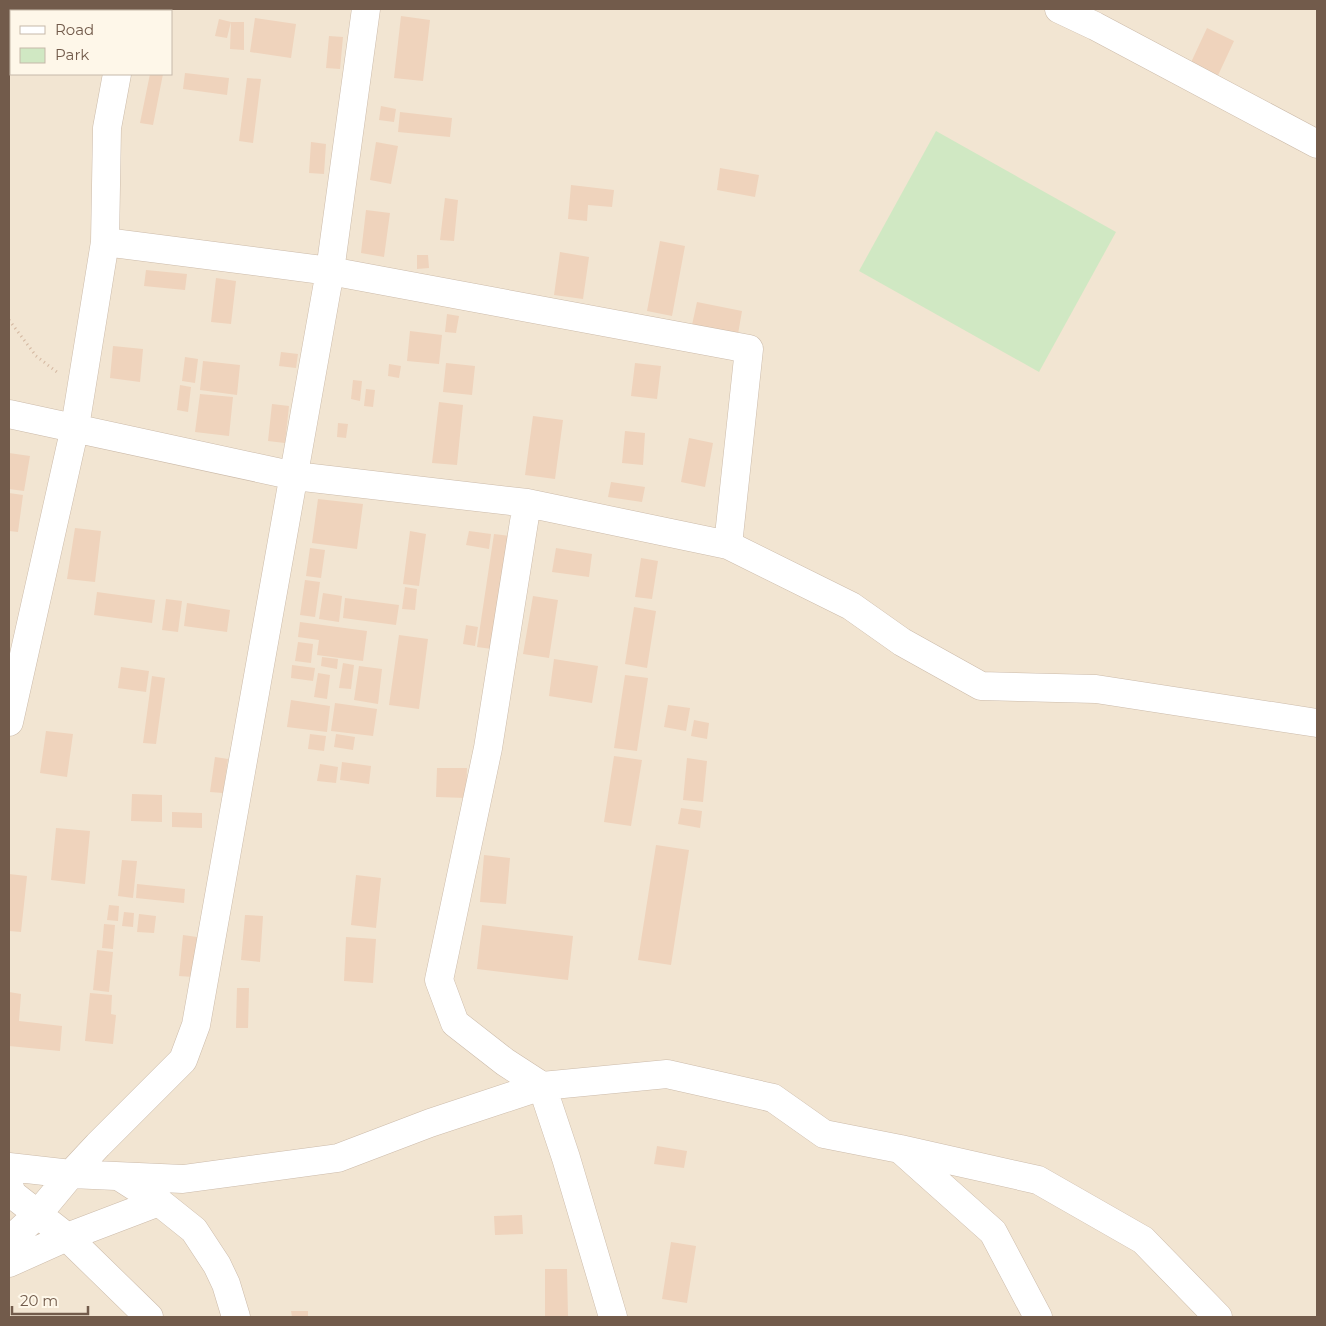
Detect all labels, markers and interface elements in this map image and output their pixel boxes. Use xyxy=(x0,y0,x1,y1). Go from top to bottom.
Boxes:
legend xyxy=(10,10,172,75)
text: Road xyxy=(55,20,94,39)
text: Park xyxy=(55,45,89,64)
scale bar xyxy=(12,1284,89,1316)
text: 20 m xyxy=(20,1291,58,1310)

